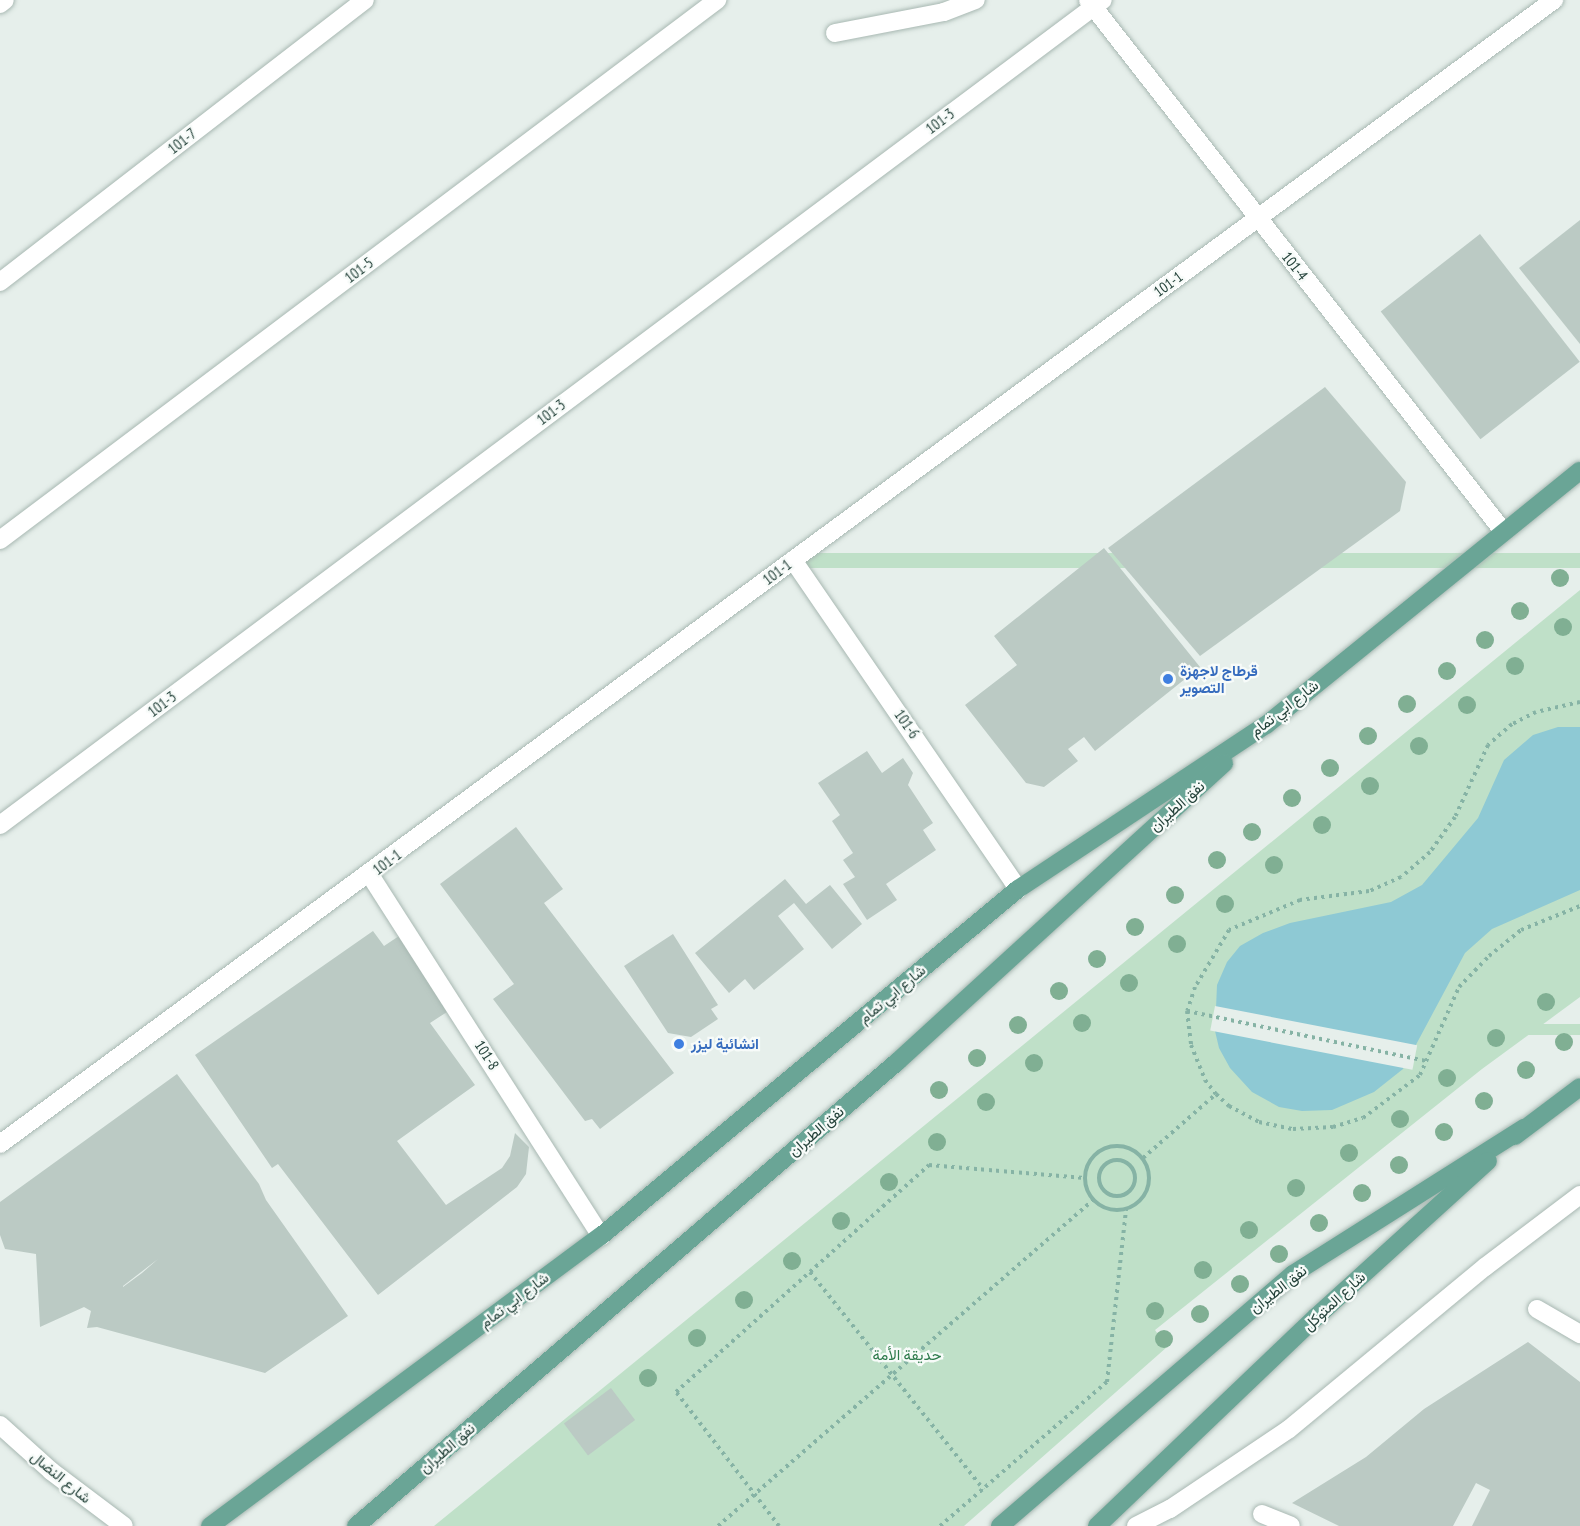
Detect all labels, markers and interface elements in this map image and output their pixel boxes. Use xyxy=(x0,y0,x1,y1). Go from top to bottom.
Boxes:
street label: 101-3 xyxy=(922,104,958,138)
street label: 101-7 xyxy=(164,124,200,158)
street label: 101-4 xyxy=(1278,248,1312,284)
street label: 101-5 xyxy=(341,253,377,287)
street label: 101-1 xyxy=(1150,268,1186,300)
street label: 101-3 xyxy=(533,395,569,429)
street label: 101-1 xyxy=(759,555,795,589)
place label: قرطاج لاجهزة التصوير xyxy=(1180,661,1258,696)
marker: قرطاج لاجهزة التصوير xyxy=(1161,672,1175,686)
street label: شارع ابي تمام xyxy=(1246,676,1322,740)
street label: 101-3 xyxy=(144,687,180,721)
street label: 101-6 xyxy=(891,706,923,742)
street label: نفق الطيران xyxy=(1146,777,1208,835)
street label: 101-1 xyxy=(369,845,405,879)
street label: شارع ابي تمام xyxy=(855,961,929,1027)
place label: انشائية ليزر xyxy=(691,1035,759,1053)
street label: 101-8 xyxy=(471,1037,503,1073)
marker: انشائية ليزر xyxy=(672,1037,686,1051)
street label: نفق الطيران xyxy=(785,1102,847,1160)
street label: نفق الطيران xyxy=(1246,1261,1310,1317)
street label: شارع ابي تمام xyxy=(476,1268,552,1332)
street label: شارع المتوكل xyxy=(1299,1268,1369,1334)
park label: حديقة الأمة xyxy=(873,1346,941,1364)
street label: نفق الطيران xyxy=(416,1419,478,1477)
street label: شارع النضال xyxy=(27,1447,95,1507)

